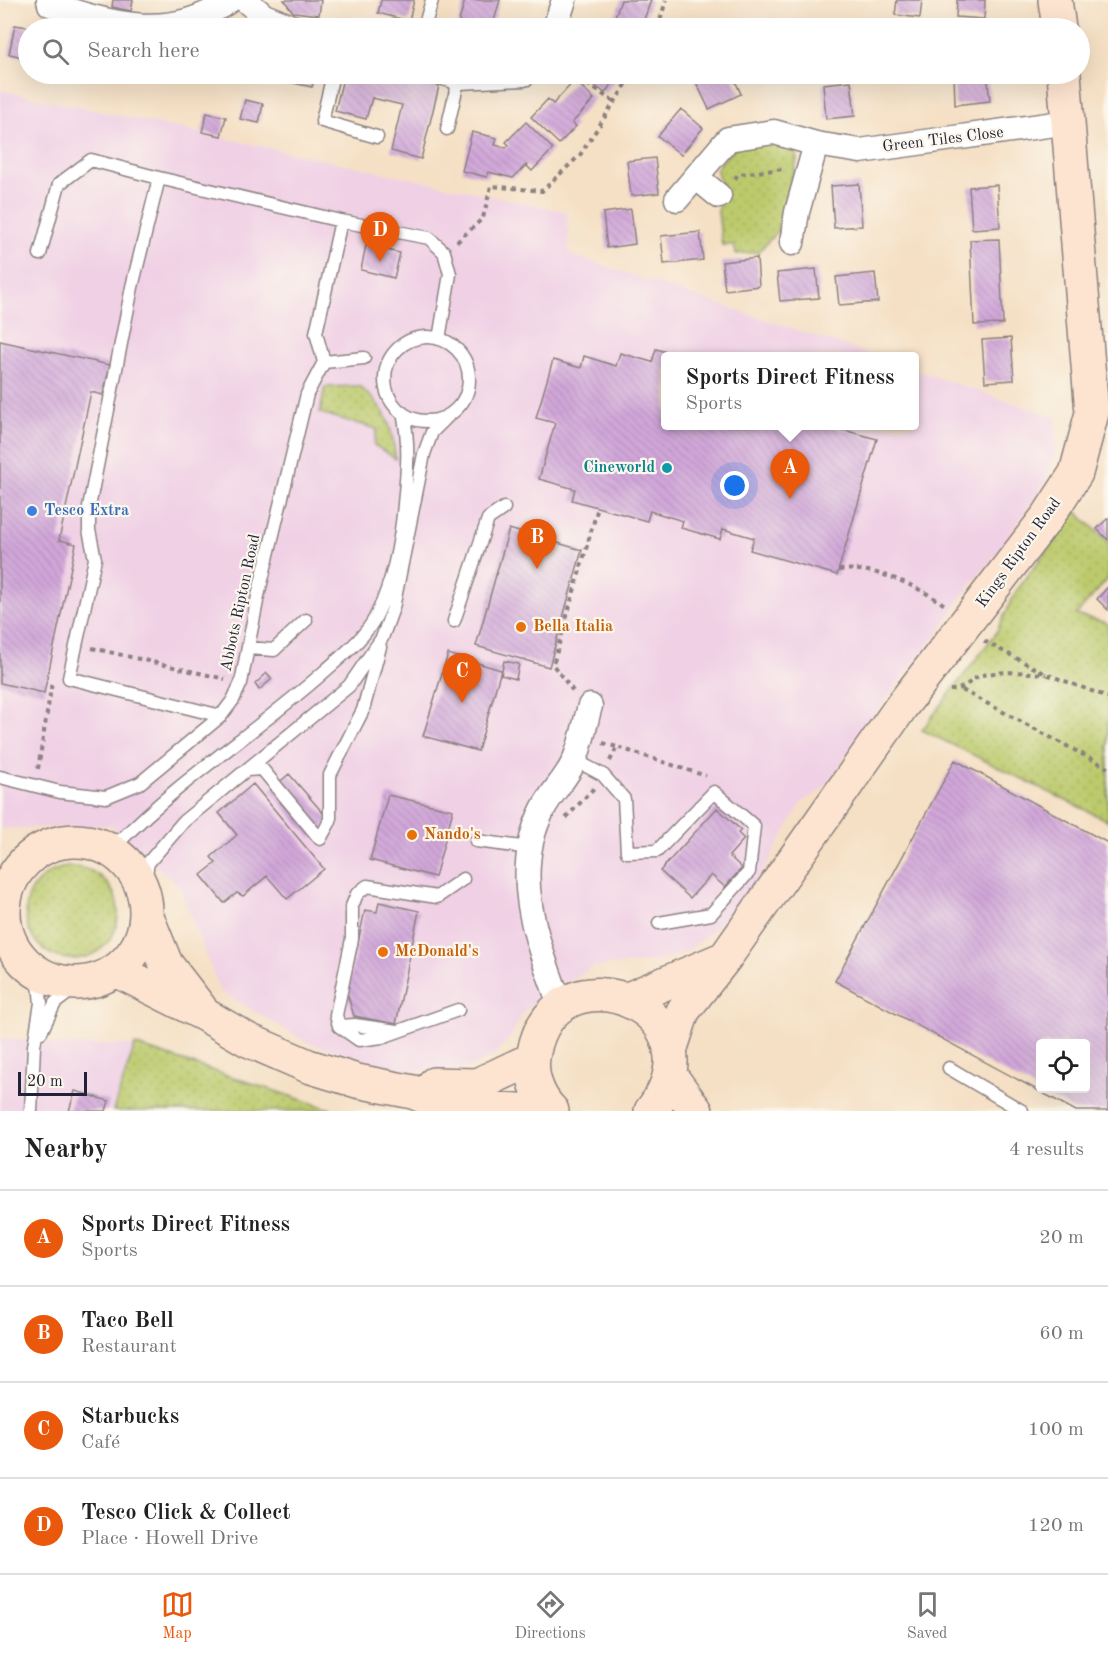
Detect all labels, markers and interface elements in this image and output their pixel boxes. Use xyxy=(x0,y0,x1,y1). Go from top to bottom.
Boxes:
search box xyxy=(18,18,1090,84)
icon: search xyxy=(39,35,72,68)
text: Search here xyxy=(87,40,200,62)
street label: Green Tiles Close xyxy=(881,125,1005,155)
pin: D xyxy=(360,212,400,262)
popup xyxy=(661,352,919,430)
text: Sports Direct Fitness xyxy=(686,367,894,389)
text: Sports xyxy=(686,394,742,414)
pin: A xyxy=(770,450,810,499)
place label: Cineworld xyxy=(583,460,655,476)
marker: Cineworld xyxy=(660,461,674,475)
your location xyxy=(720,471,749,500)
street label: Kings Ripton Road xyxy=(974,495,1064,611)
place label: Tesco Extra xyxy=(44,503,129,519)
marker: Tesco Extra xyxy=(25,504,39,518)
pin: B xyxy=(518,520,556,569)
street label: Abbots Ripton Road xyxy=(219,533,263,673)
place label: Bella Italia xyxy=(533,619,613,635)
marker: Bella Italia xyxy=(514,620,528,634)
pin: C xyxy=(442,654,482,703)
place label: Nando's xyxy=(424,827,481,843)
marker: Nando's xyxy=(405,828,419,842)
place label: McDonald's xyxy=(395,944,479,960)
marker: McDonald's xyxy=(376,945,390,959)
map controls xyxy=(1036,1039,1090,1093)
button: locate xyxy=(1036,1039,1090,1093)
scale bar xyxy=(18,1069,87,1096)
text: 20 m xyxy=(27,1074,63,1090)
text: Nearby xyxy=(24,1137,108,1163)
text: 4 results xyxy=(1009,1140,1084,1160)
text: Sports Direct Fitness xyxy=(81,1214,290,1236)
text: A xyxy=(36,1228,51,1248)
text: 20 m xyxy=(1039,1228,1084,1248)
text: Sports xyxy=(81,1241,138,1261)
text: Taco Bell xyxy=(81,1310,174,1332)
text: B xyxy=(36,1324,51,1344)
text: 60 m xyxy=(1039,1324,1084,1344)
text: Restaurant xyxy=(81,1337,177,1357)
text: Starbucks xyxy=(81,1406,179,1428)
text: C xyxy=(37,1420,50,1440)
text: 100 m xyxy=(1028,1420,1084,1440)
text: Café xyxy=(81,1433,120,1453)
text: Tesco Click & Collect xyxy=(81,1502,291,1524)
text: D xyxy=(36,1516,51,1536)
text: 120 m xyxy=(1028,1516,1084,1536)
text: Place · Howell Drive xyxy=(81,1529,258,1549)
tab: Map xyxy=(161,1588,194,1644)
tab: Directions xyxy=(515,1588,586,1644)
tab: Saved xyxy=(907,1588,947,1644)

